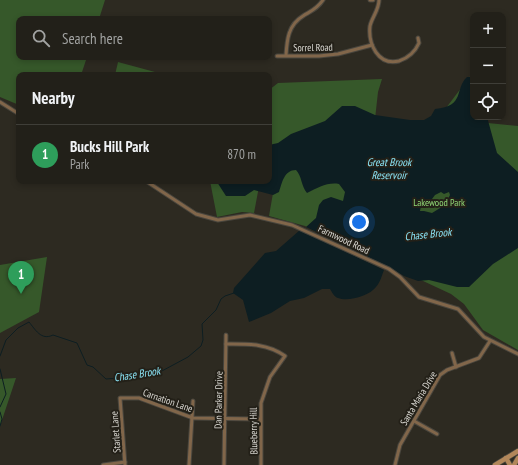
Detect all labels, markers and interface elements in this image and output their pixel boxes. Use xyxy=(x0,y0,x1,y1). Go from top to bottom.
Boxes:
map controls xyxy=(470,12,506,120)
button: + xyxy=(470,12,506,48)
search box xyxy=(16,16,272,60)
icon: search xyxy=(30,27,52,49)
text: Search here xyxy=(62,29,123,48)
street label: Sorrel Road xyxy=(293,41,333,54)
button: − xyxy=(470,48,506,84)
button: locate xyxy=(470,84,506,120)
text: Nearby xyxy=(32,87,75,109)
text: Bucks Hill Park xyxy=(70,137,149,156)
text: 1 xyxy=(42,146,48,163)
text: 870 m xyxy=(227,146,256,163)
water label: Great Brook Reservoir xyxy=(367,155,413,182)
text: Park xyxy=(70,156,89,173)
park label: Lakewood Park xyxy=(413,196,465,209)
your location xyxy=(349,212,369,232)
street label: Farmwood Road xyxy=(316,222,372,257)
water label: Chase Brook xyxy=(404,224,454,243)
pin: 1 xyxy=(8,261,34,294)
water label: Chase Brook xyxy=(113,363,163,385)
street label: Santa Maria Drive xyxy=(397,369,440,428)
street label: Dan Parker Drive xyxy=(211,371,226,429)
street label: Carnation Lane xyxy=(141,386,194,415)
street label: Blueberry Hill xyxy=(247,407,260,455)
street label: Starlet Lane xyxy=(108,411,123,453)

